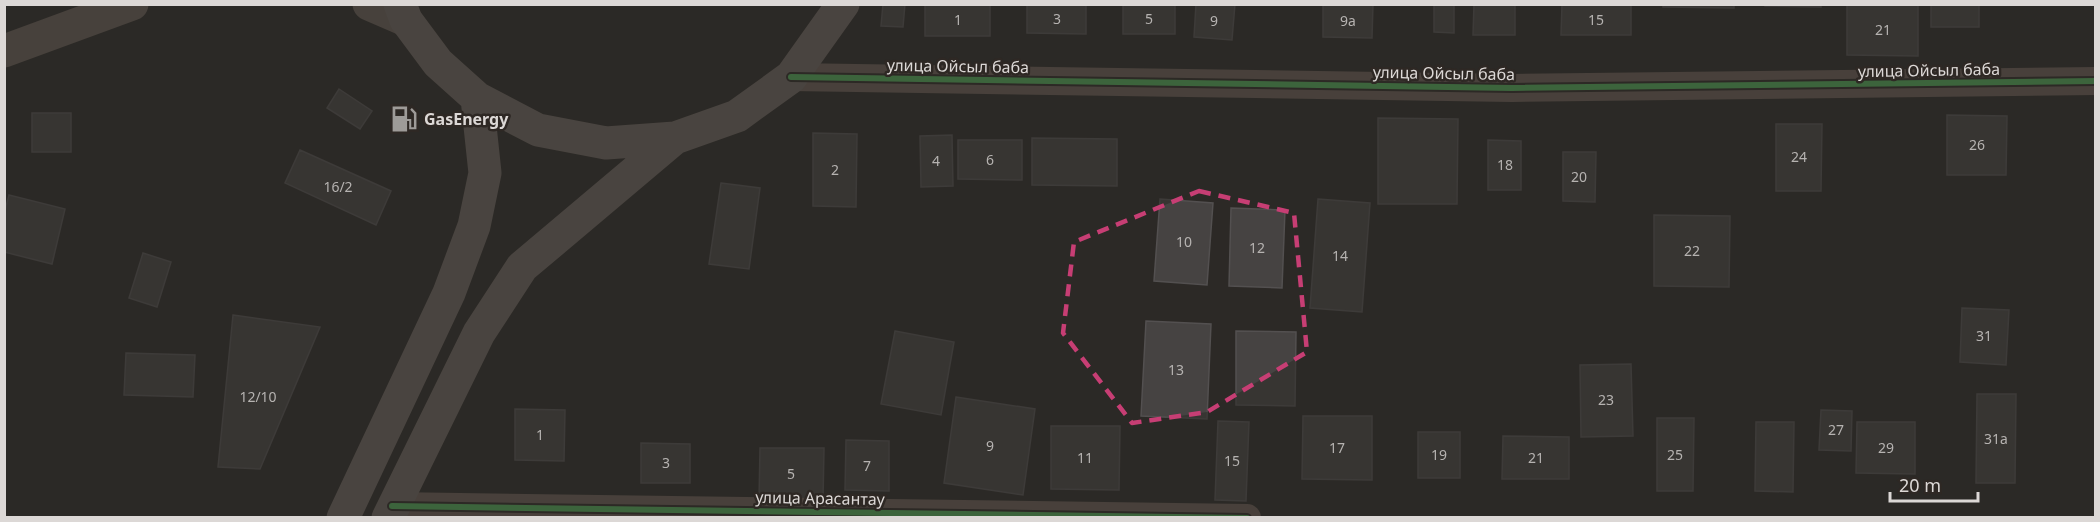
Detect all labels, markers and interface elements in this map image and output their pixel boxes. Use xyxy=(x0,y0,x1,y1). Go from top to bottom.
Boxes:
house number: 3 xyxy=(1053,9,1061,28)
house number: 5 xyxy=(1145,9,1153,28)
house number: 1 xyxy=(954,10,962,29)
house number: 15 xyxy=(1588,10,1604,29)
house number: 9 xyxy=(1210,11,1218,30)
house number: 9а xyxy=(1340,11,1356,30)
house number: 21 xyxy=(1875,20,1891,39)
street label: улица Ойсыл баба xyxy=(887,54,1029,78)
street label: улица Ойсыл баба xyxy=(1858,58,2000,82)
street label: улица Ойсыл баба xyxy=(1373,61,1515,85)
fuel station icon: GasEnergy xyxy=(389,104,419,134)
place label: GasEnergy xyxy=(424,108,509,130)
house number: 26 xyxy=(1969,135,1985,154)
house number: 24 xyxy=(1791,147,1807,166)
house number: 6 xyxy=(986,150,994,169)
house number: 4 xyxy=(932,151,940,170)
house number: 18 xyxy=(1497,155,1513,174)
house number: 2 xyxy=(831,160,839,179)
house number: 20 xyxy=(1571,167,1587,186)
house number: 16/2 xyxy=(323,177,353,196)
house number: 10 xyxy=(1176,232,1192,251)
house number: 12 xyxy=(1249,238,1265,257)
house number: 22 xyxy=(1684,241,1700,260)
house number: 14 xyxy=(1332,246,1348,265)
house number: 31 xyxy=(1976,326,1992,345)
house number: 13 xyxy=(1168,360,1184,379)
house number: 12/10 xyxy=(239,387,277,406)
house number: 23 xyxy=(1598,390,1614,409)
house number: 27 xyxy=(1828,420,1844,439)
house number: 1 xyxy=(536,425,544,444)
house number: 31а xyxy=(1984,429,2008,448)
house number: 9 xyxy=(986,436,994,455)
house number: 17 xyxy=(1329,438,1345,457)
house number: 29 xyxy=(1878,438,1894,457)
house number: 19 xyxy=(1431,445,1447,464)
house number: 25 xyxy=(1667,445,1683,464)
house number: 11 xyxy=(1077,448,1093,467)
house number: 21 xyxy=(1528,448,1544,467)
house number: 15 xyxy=(1224,451,1240,470)
house number: 3 xyxy=(662,453,670,472)
house number: 7 xyxy=(863,456,871,475)
house number: 5 xyxy=(787,464,795,483)
scale bar xyxy=(1890,465,1978,503)
text: 20 m xyxy=(1899,473,1941,497)
street label: улица Арасантау xyxy=(755,486,886,510)

